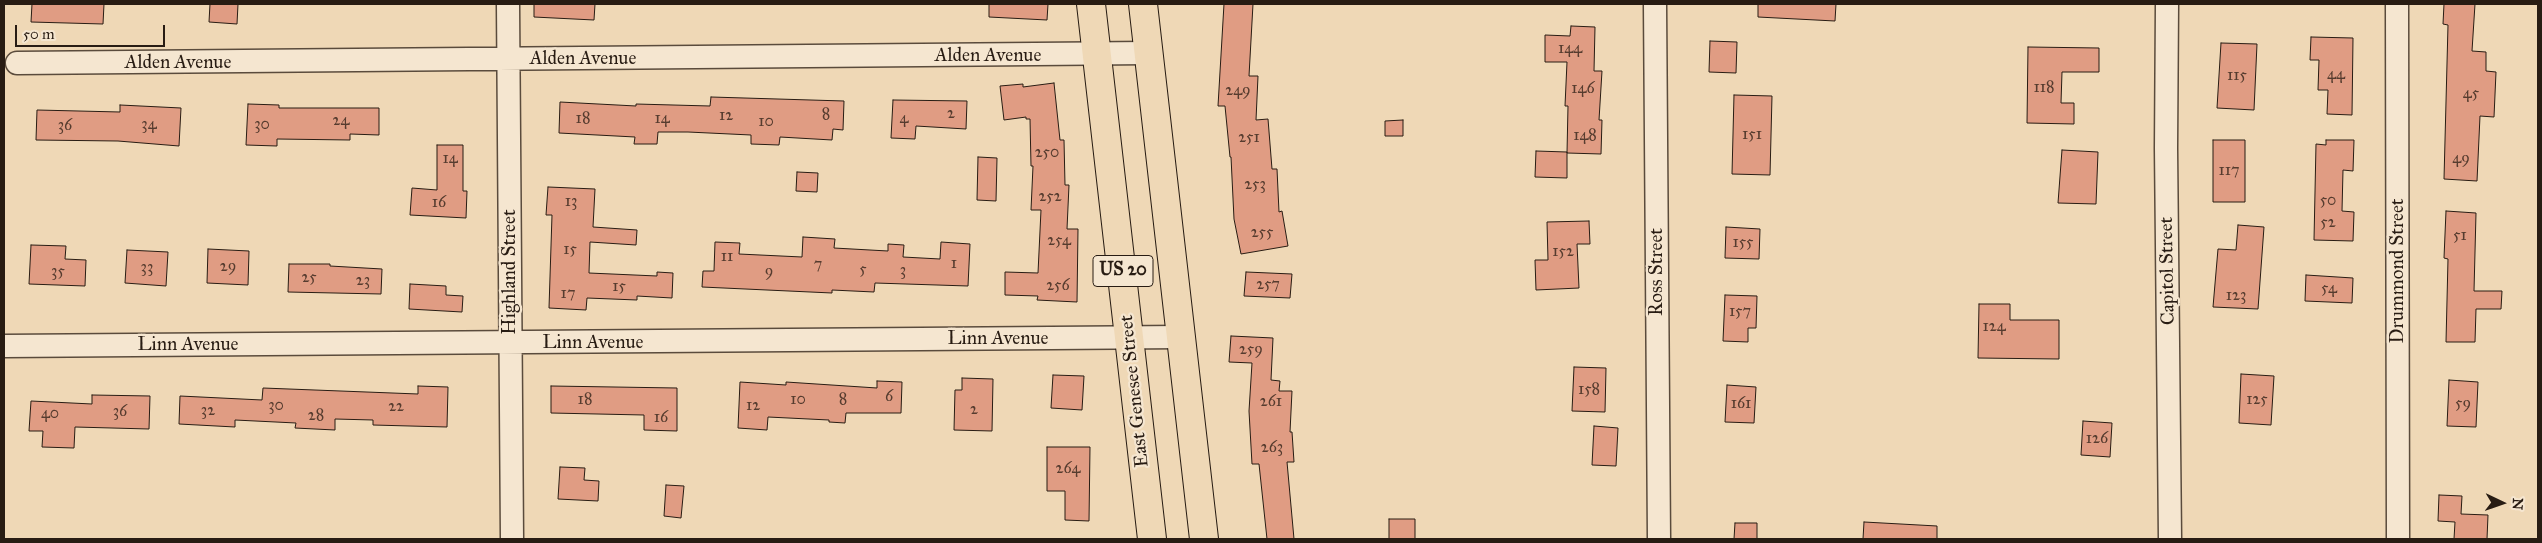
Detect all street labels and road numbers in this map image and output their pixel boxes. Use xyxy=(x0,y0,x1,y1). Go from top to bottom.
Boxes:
street label: Alden Avenue xyxy=(935,45,1041,67)
street label: Alden Avenue xyxy=(530,48,636,70)
street label: Alden Avenue xyxy=(125,52,231,74)
street label: Drummond Street xyxy=(2387,198,2409,344)
street label: Highland Street xyxy=(499,209,521,335)
street label: Capitol Street xyxy=(2156,217,2180,325)
street label: Ross Street xyxy=(1646,228,1668,316)
road number: US 20 xyxy=(1093,256,1153,286)
street label: East Genesee Street xyxy=(1116,314,1154,468)
street label: Linn Avenue xyxy=(948,328,1048,350)
street label: Linn Avenue xyxy=(543,332,643,354)
street label: Linn Avenue xyxy=(138,334,238,356)

